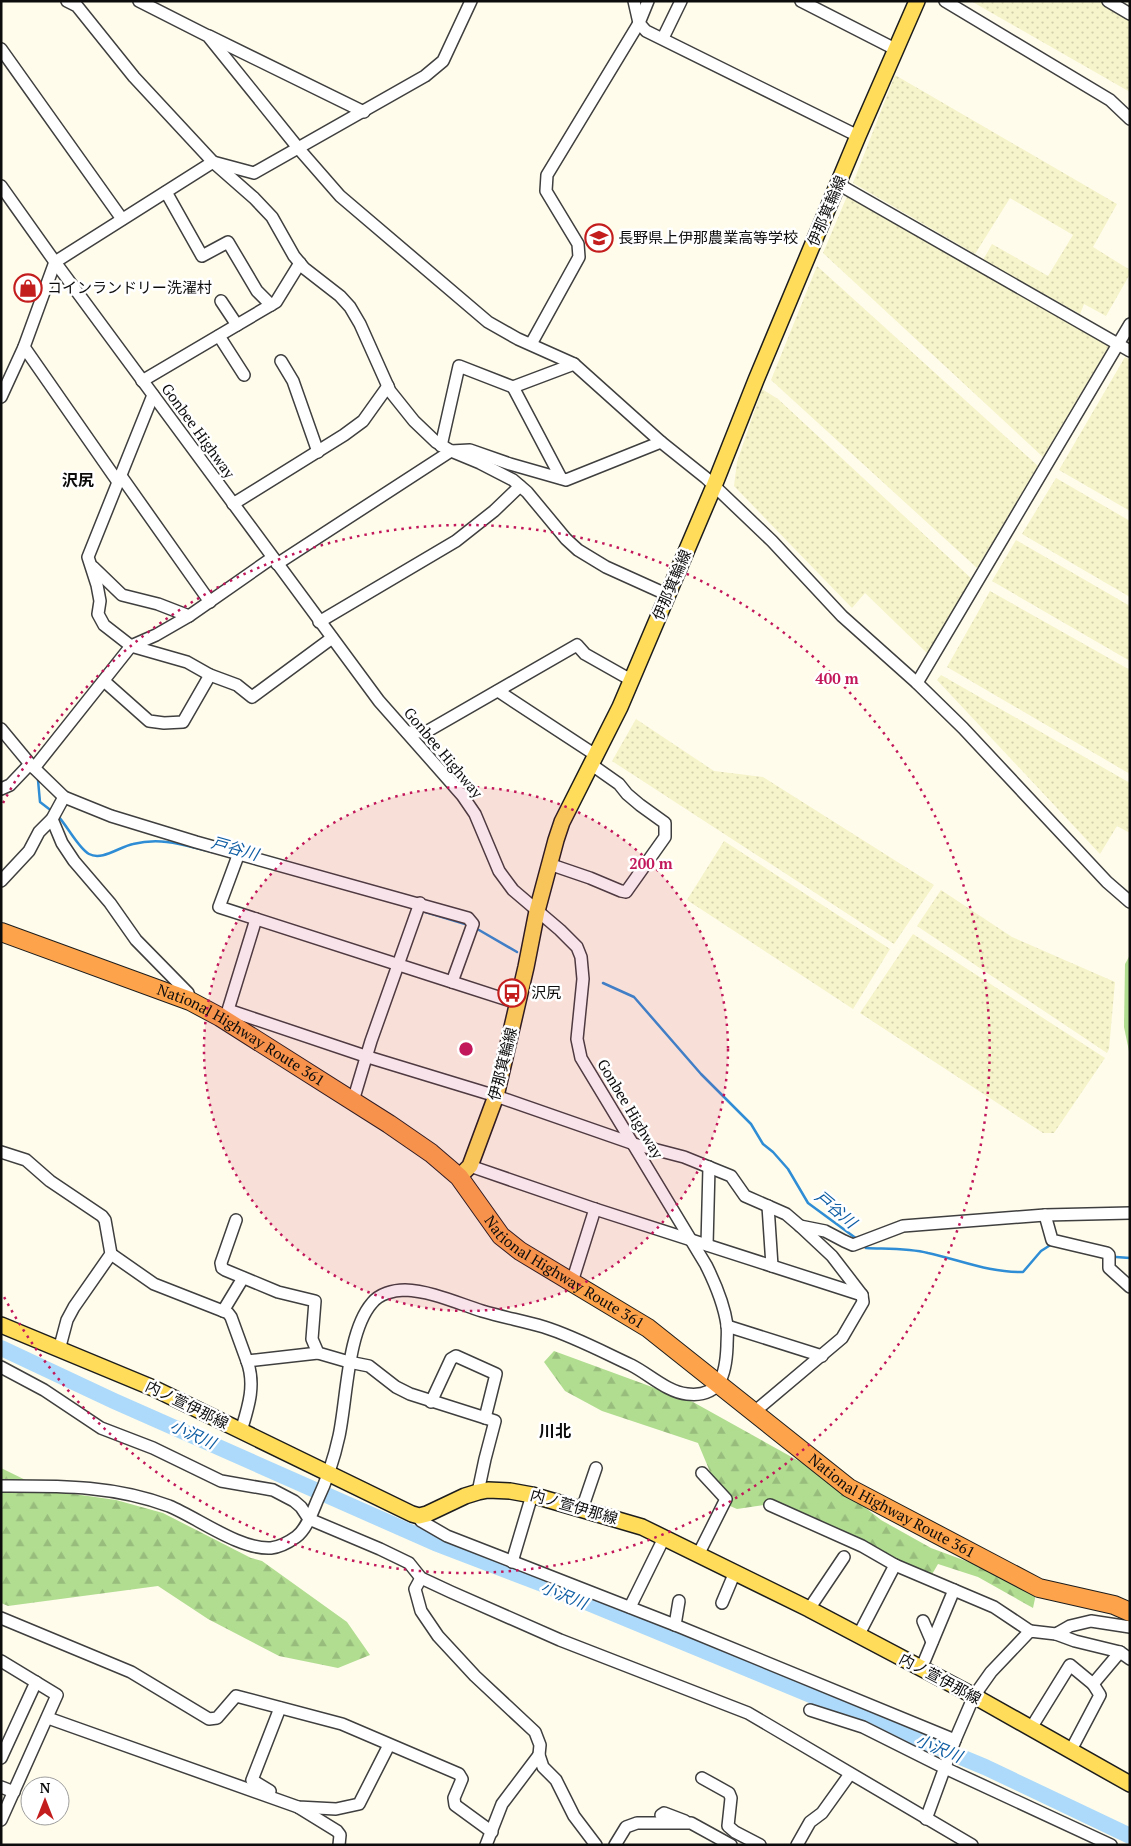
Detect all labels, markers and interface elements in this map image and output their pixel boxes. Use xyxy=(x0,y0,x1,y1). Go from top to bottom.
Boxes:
street label: 伊那箕輪線 xyxy=(802,172,850,249)
school or university icon: 長野県上伊那農業高等学校 xyxy=(584,223,614,253)
place label: 長野県上伊那農業高等学校 xyxy=(618,227,798,247)
shop icon: コインランドリー洗濯村 xyxy=(13,273,43,303)
place label: コインランドリー洗濯村 xyxy=(47,277,212,297)
street label: Gonbee Highway xyxy=(158,379,240,482)
district label: 沢尻 xyxy=(62,469,94,491)
street label: 伊那箕輪線 xyxy=(647,546,695,623)
text: 400 m xyxy=(815,668,859,688)
street label: Gonbee Highway xyxy=(400,703,488,802)
water label: 戸谷川 xyxy=(209,831,263,866)
text: 200 m xyxy=(629,853,673,873)
bus stop icon: 沢尻 xyxy=(497,978,527,1008)
street label: National Highway Route 361 xyxy=(155,979,329,1090)
place label: 沢尻 xyxy=(531,982,561,1002)
street label: 伊那箕輪線 xyxy=(483,1025,521,1103)
centre of rings xyxy=(457,1040,475,1058)
street label: Gonbee Highway xyxy=(593,1055,669,1162)
water label: 戸谷川 xyxy=(811,1185,863,1234)
street label: National Highway Route 361 xyxy=(480,1211,649,1333)
street label: 内ノ萱伊那線 xyxy=(143,1375,232,1433)
water label: 小沢川 xyxy=(167,1414,221,1455)
district label: 川北 xyxy=(539,1420,571,1442)
street label: National Highway Route 361 xyxy=(805,1449,979,1562)
street label: 内ノ萱伊那線 xyxy=(528,1484,620,1528)
water label: 小沢川 xyxy=(538,1576,592,1615)
street label: 内ノ萱伊那線 xyxy=(896,1648,985,1708)
water label: 小沢川 xyxy=(913,1729,967,1768)
north arrow xyxy=(20,1776,70,1826)
text: N xyxy=(40,1778,51,1797)

